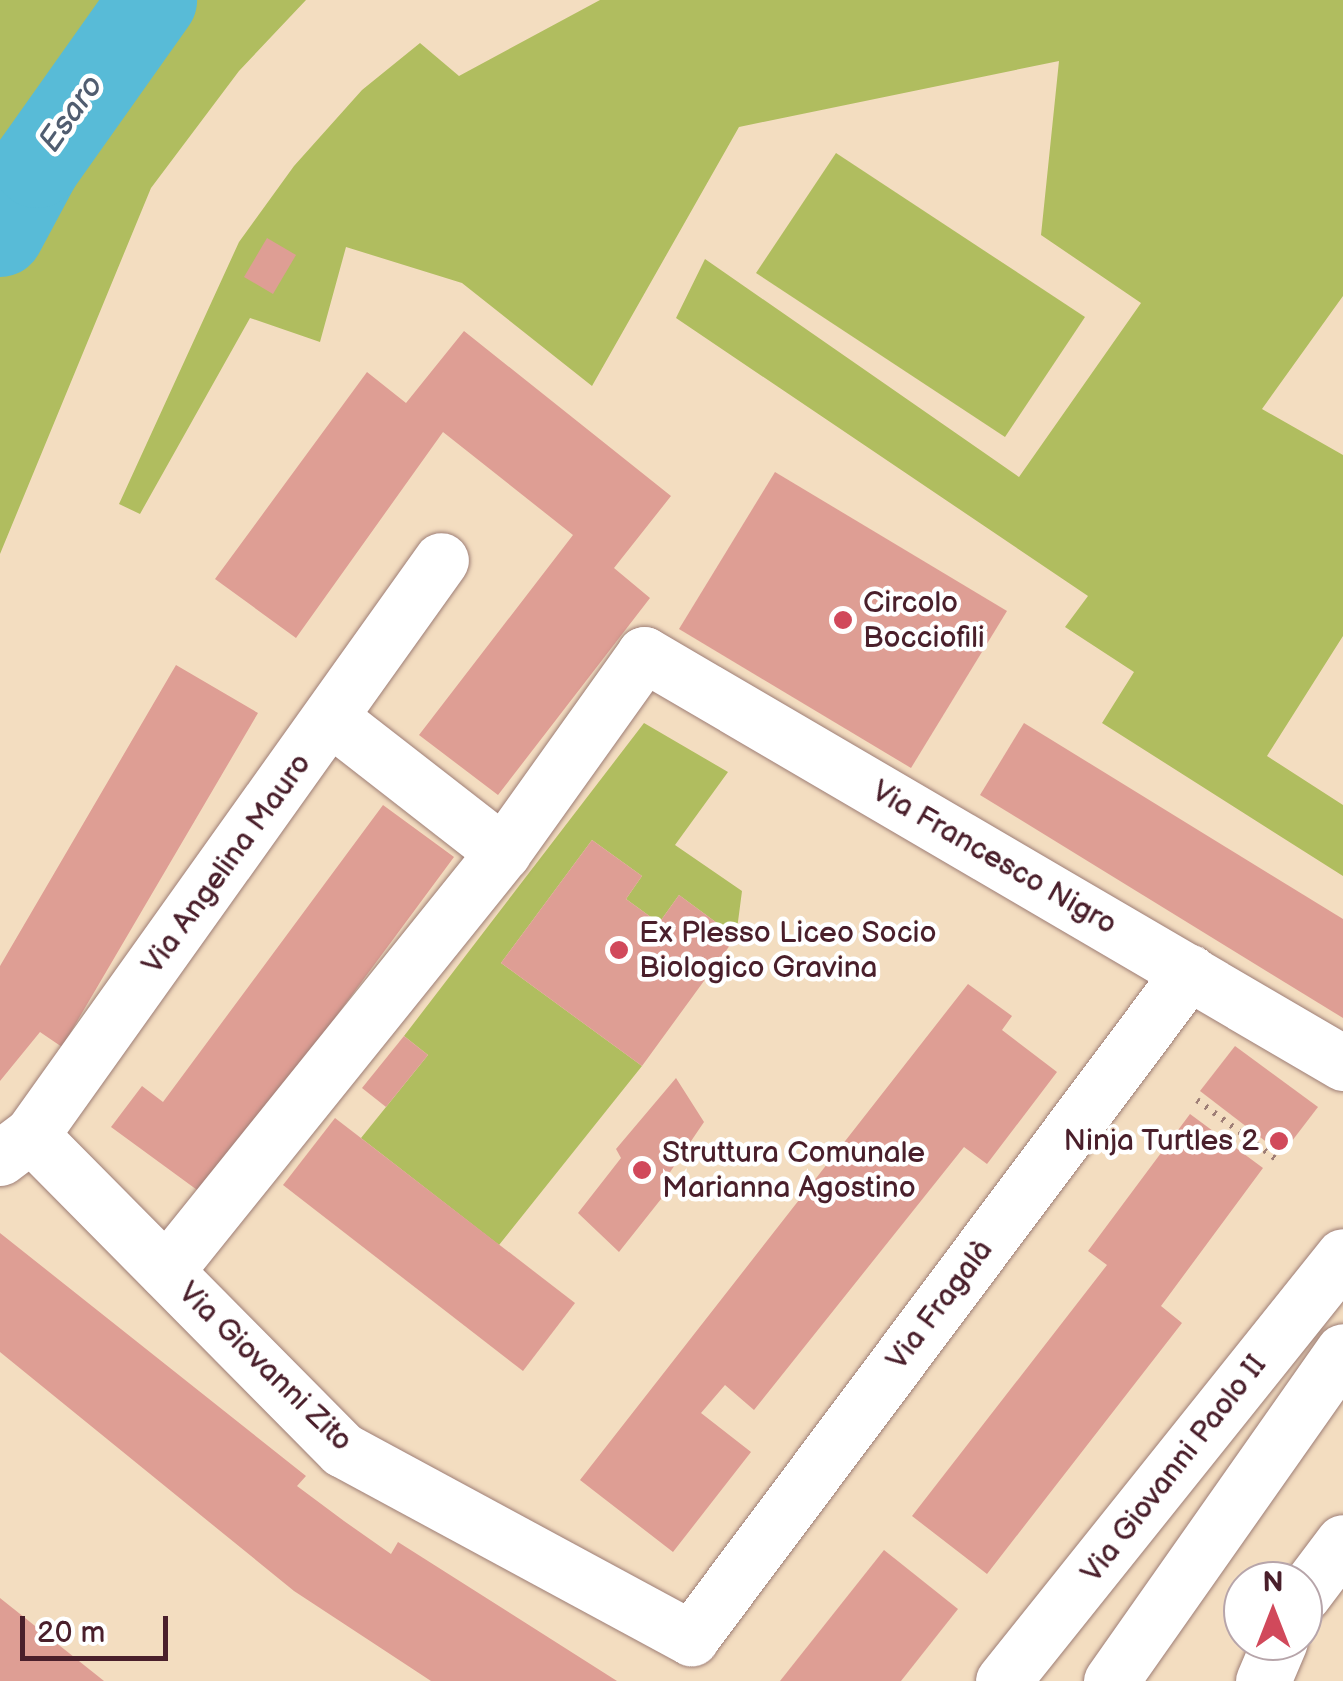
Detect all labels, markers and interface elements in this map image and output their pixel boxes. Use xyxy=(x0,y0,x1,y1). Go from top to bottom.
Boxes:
water label: Esaro xyxy=(32,68,112,160)
place label: Circolo Bocciofili xyxy=(863,585,985,656)
marker: Circolo Bocciofili xyxy=(832,609,854,631)
street label: Via Angelina Mauro xyxy=(135,747,319,981)
street label: Via Francesco Nigro xyxy=(865,773,1123,943)
place label: Ex Plesso Liceo Socio Biologico Gravina xyxy=(639,915,937,986)
marker: Ex Plesso Liceo Socio Biologico Gravina xyxy=(608,939,630,961)
place label: Ninja Turtles 2 xyxy=(1063,1123,1259,1159)
marker: Ninja Turtles 2 xyxy=(1268,1130,1290,1152)
place label: Struttura Comunale Marianna Agostino xyxy=(662,1135,925,1206)
marker: Struttura Comunale Marianna Agostino xyxy=(631,1159,653,1181)
street label: Via Fragalà xyxy=(879,1233,1001,1377)
street label: Via Giovanni Zito xyxy=(171,1275,359,1459)
street label: Via Giovanni Paolo II xyxy=(1074,1348,1274,1590)
north arrow xyxy=(1223,1561,1323,1661)
text: N xyxy=(1262,1566,1284,1599)
scale bar xyxy=(25,1596,172,1658)
text: 20 m xyxy=(37,1615,105,1651)

